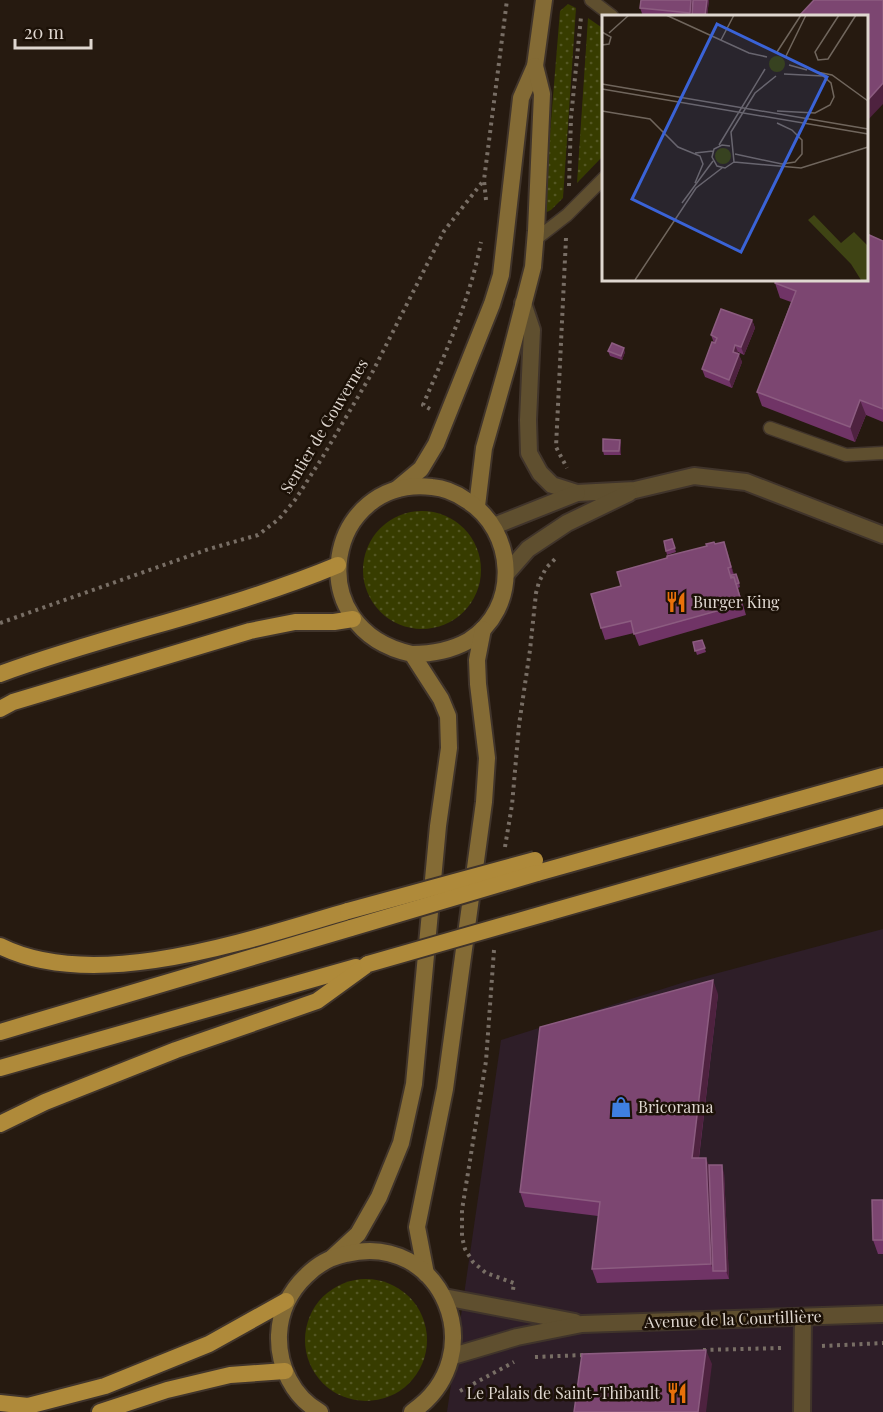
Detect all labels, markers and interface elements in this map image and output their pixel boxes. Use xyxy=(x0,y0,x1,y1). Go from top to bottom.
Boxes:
scale bar xyxy=(15,12,92,50)
inset map xyxy=(602,15,868,280)
text: 20 m xyxy=(24,20,64,44)
street label: Sentier de Gouvernes xyxy=(275,354,372,497)
restaurant icon: Burger King xyxy=(664,590,688,614)
place label: Burger King xyxy=(693,591,780,612)
shop icon: Bricorama xyxy=(609,1095,633,1119)
place label: Bricorama xyxy=(638,1096,714,1117)
street label: Avenue de la Courtillière xyxy=(643,1305,822,1332)
restaurant icon: Le Palais de Saint-Thibault xyxy=(665,1381,689,1405)
place label: Le Palais de Saint-Thibault xyxy=(467,1382,660,1403)

